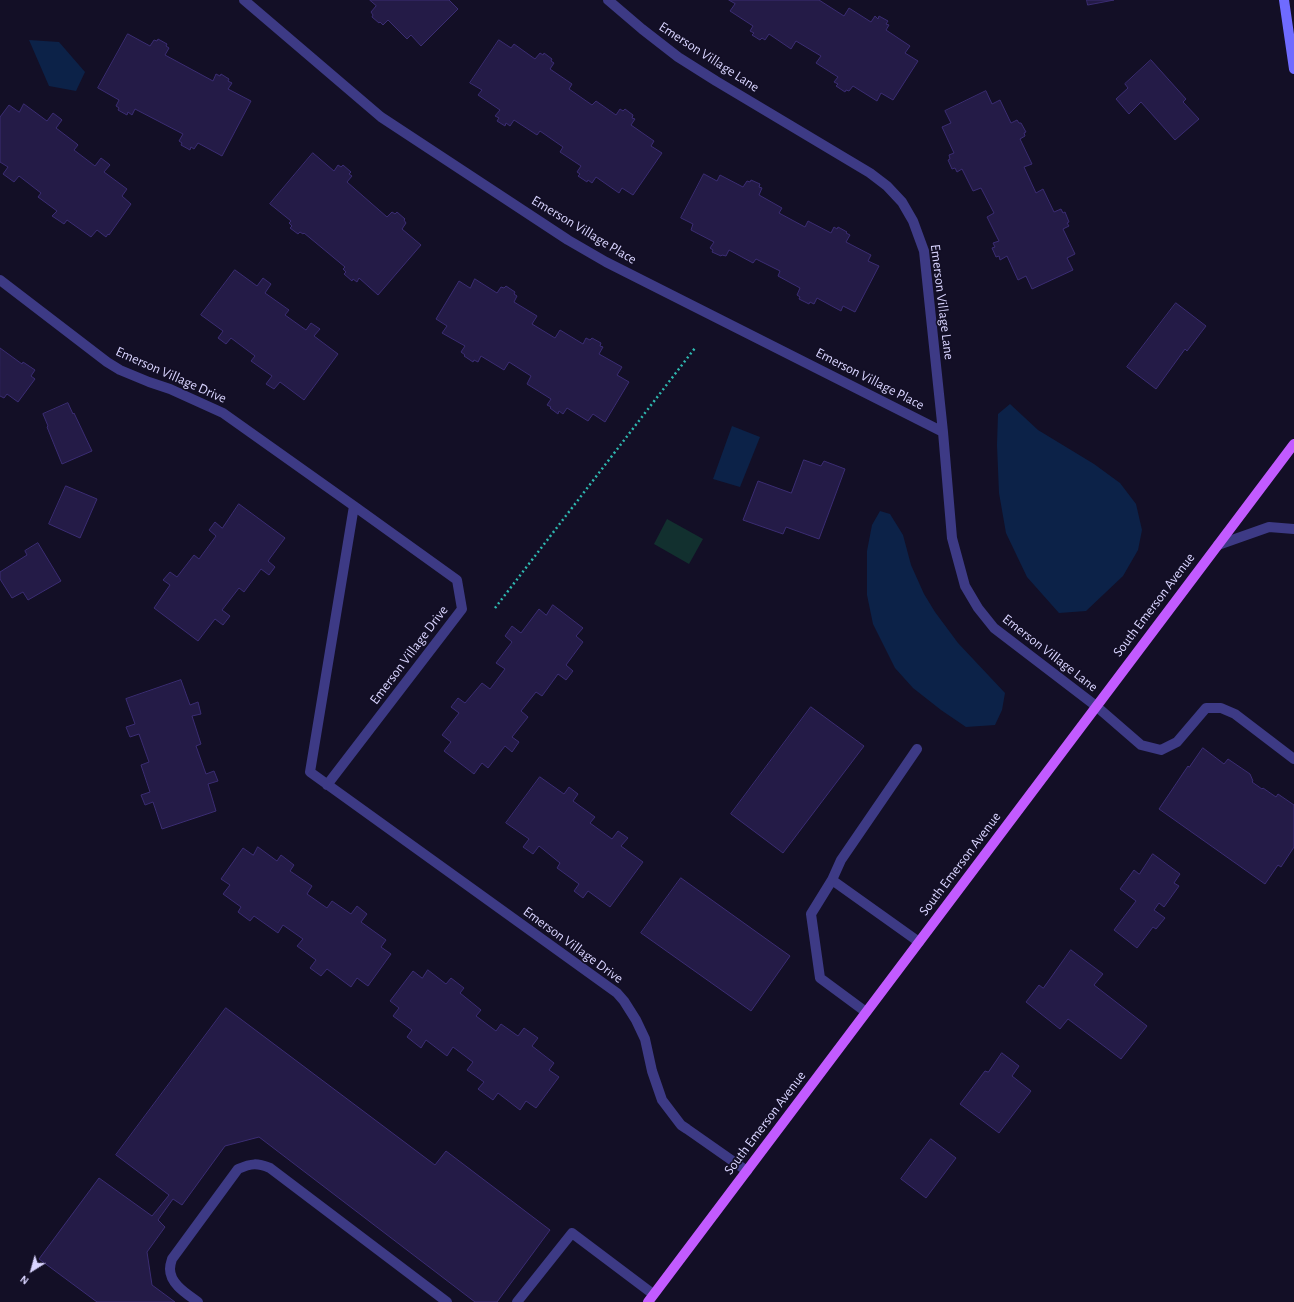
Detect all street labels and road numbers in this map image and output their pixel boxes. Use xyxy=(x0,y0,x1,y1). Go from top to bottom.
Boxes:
street label: Emerson Village Lane xyxy=(656,18,762,96)
street label: Emerson Village Place xyxy=(528,192,640,268)
street label: Emerson Village Lane xyxy=(927,243,957,361)
street label: Emerson Village Drive xyxy=(113,343,229,407)
street label: Emerson Village Place xyxy=(813,344,927,414)
street label: South Emerson Avenue xyxy=(1110,550,1198,660)
street label: Emerson Village Drive xyxy=(366,602,452,708)
street label: Emerson Village Lane xyxy=(999,611,1101,695)
street label: South Emerson Avenue xyxy=(916,809,1004,919)
street label: Emerson Village Drive xyxy=(520,903,626,987)
street label: South Emerson Avenue xyxy=(721,1068,809,1178)

